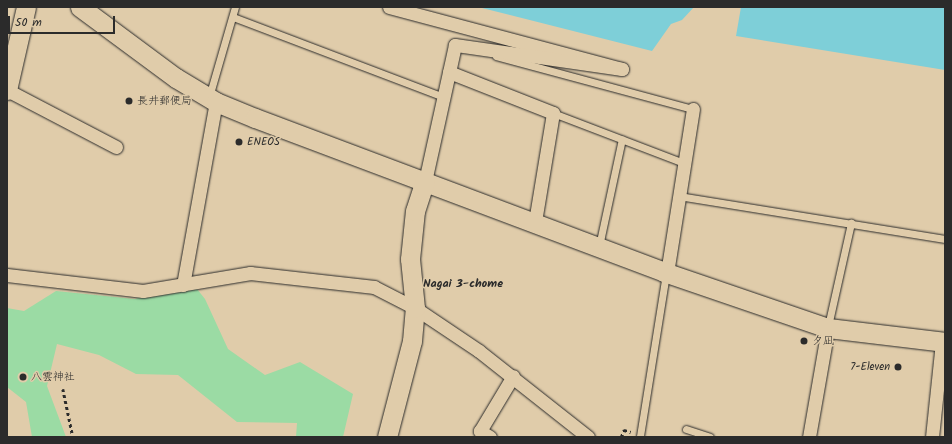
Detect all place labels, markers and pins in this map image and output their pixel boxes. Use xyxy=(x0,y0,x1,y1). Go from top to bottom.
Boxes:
place label: 長井郵便局 xyxy=(137,94,192,108)
marker: 長井郵便局 xyxy=(124,96,134,106)
place label: ENEOS xyxy=(247,135,280,149)
marker: ENEOS xyxy=(234,137,244,147)
place label: 夕凪 xyxy=(812,334,834,348)
marker: 夕凪 xyxy=(799,336,809,346)
place label: 7-Eleven xyxy=(850,360,890,374)
marker: 7-Eleven xyxy=(893,362,903,372)
place label: 八雲神社 xyxy=(31,370,75,384)
marker: 八雲神社 xyxy=(18,372,28,382)

